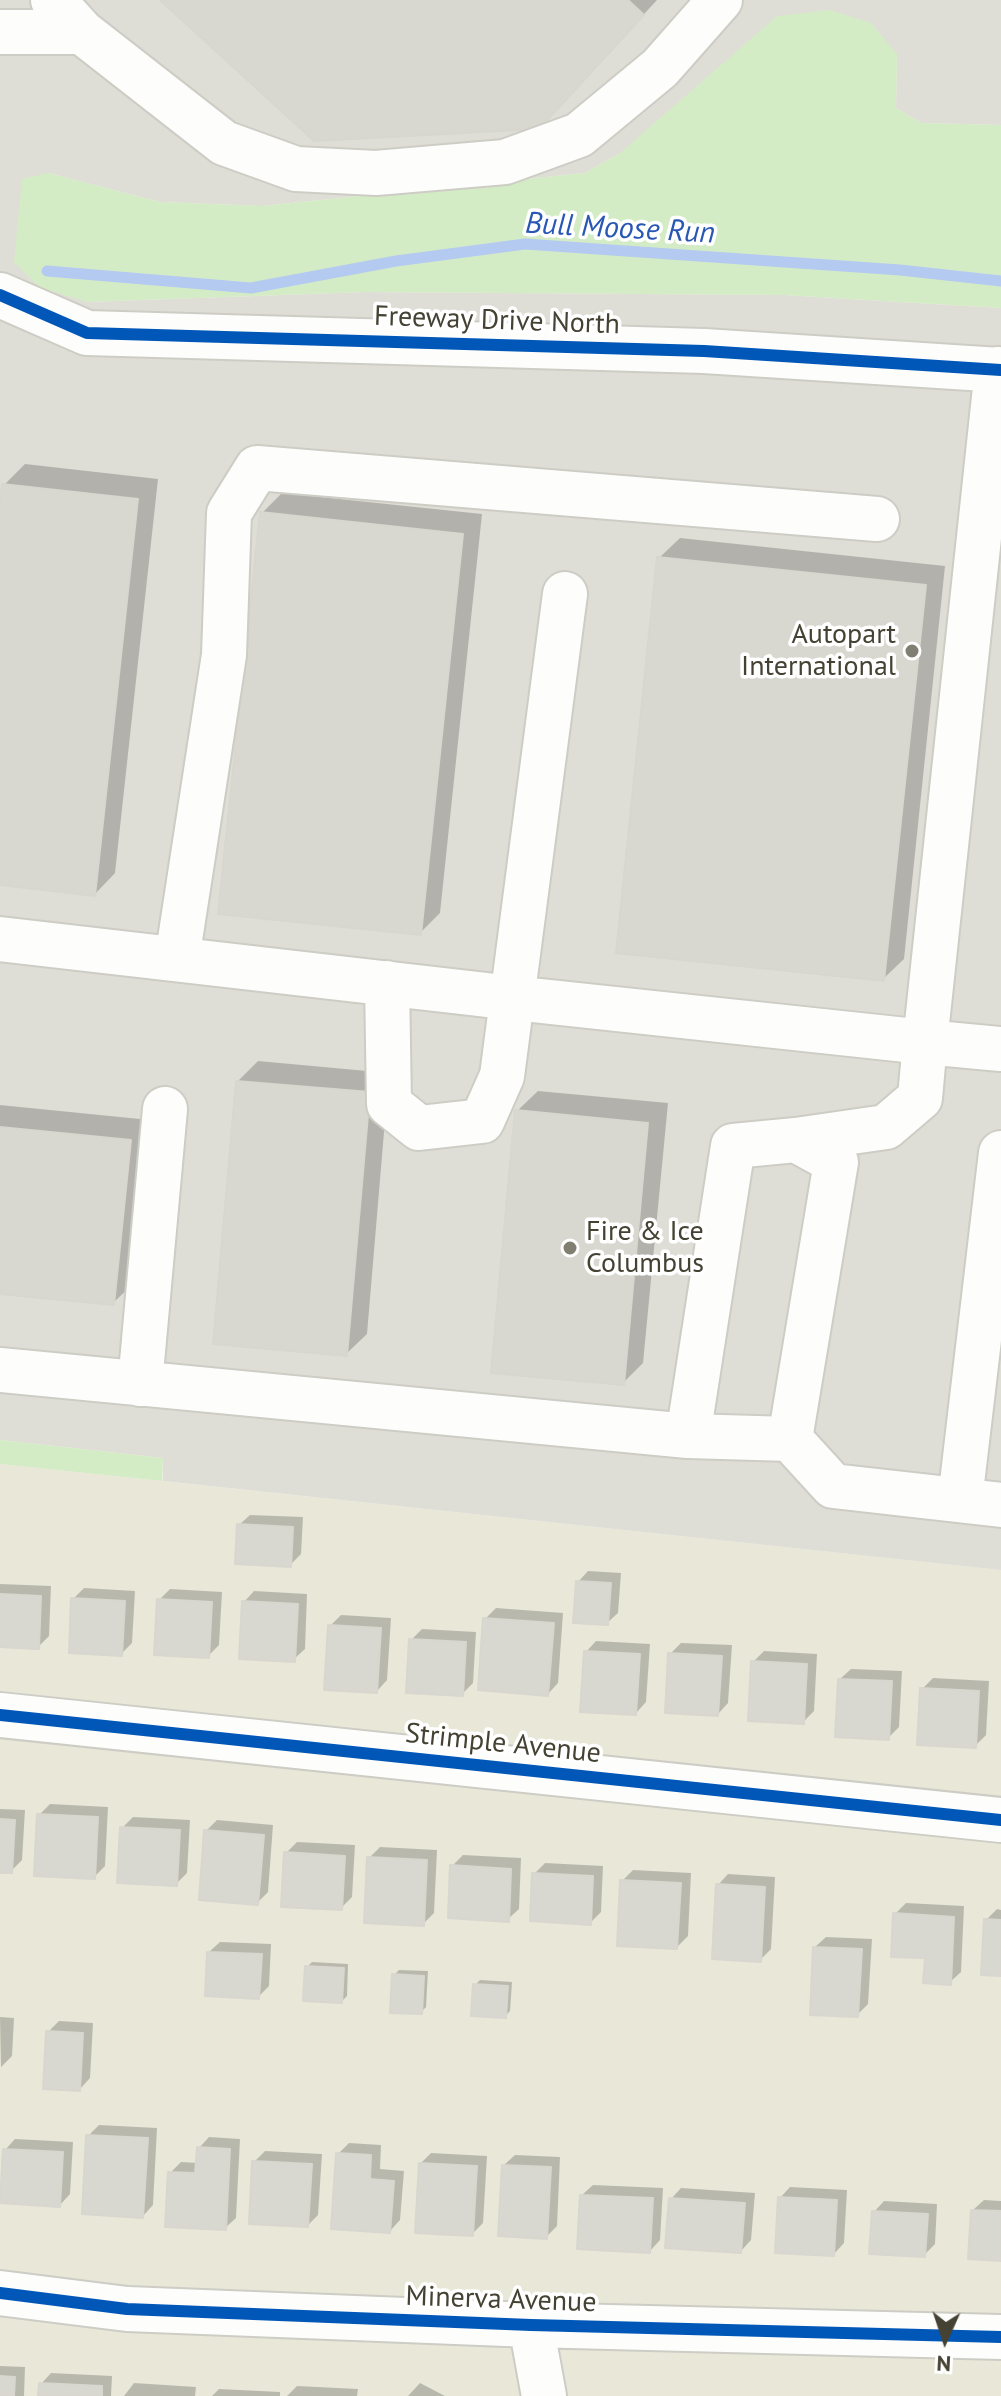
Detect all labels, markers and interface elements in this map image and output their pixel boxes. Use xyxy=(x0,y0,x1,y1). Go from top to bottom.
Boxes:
water label: Bull Moose Run xyxy=(524,206,716,252)
street label: Freeway Drive North xyxy=(373,300,621,342)
place label: Autopart International xyxy=(741,618,896,684)
marker: Autopart International xyxy=(903,642,921,660)
place label: Fire & Ice Columbus xyxy=(586,1215,704,1281)
marker: Fire & Ice Columbus xyxy=(561,1239,579,1257)
street label: Strimple Avenue xyxy=(403,1717,603,1771)
street label: Minerva Avenue xyxy=(405,2280,597,2320)
north arrow xyxy=(905,2300,985,2380)
text: N xyxy=(936,2350,952,2378)

